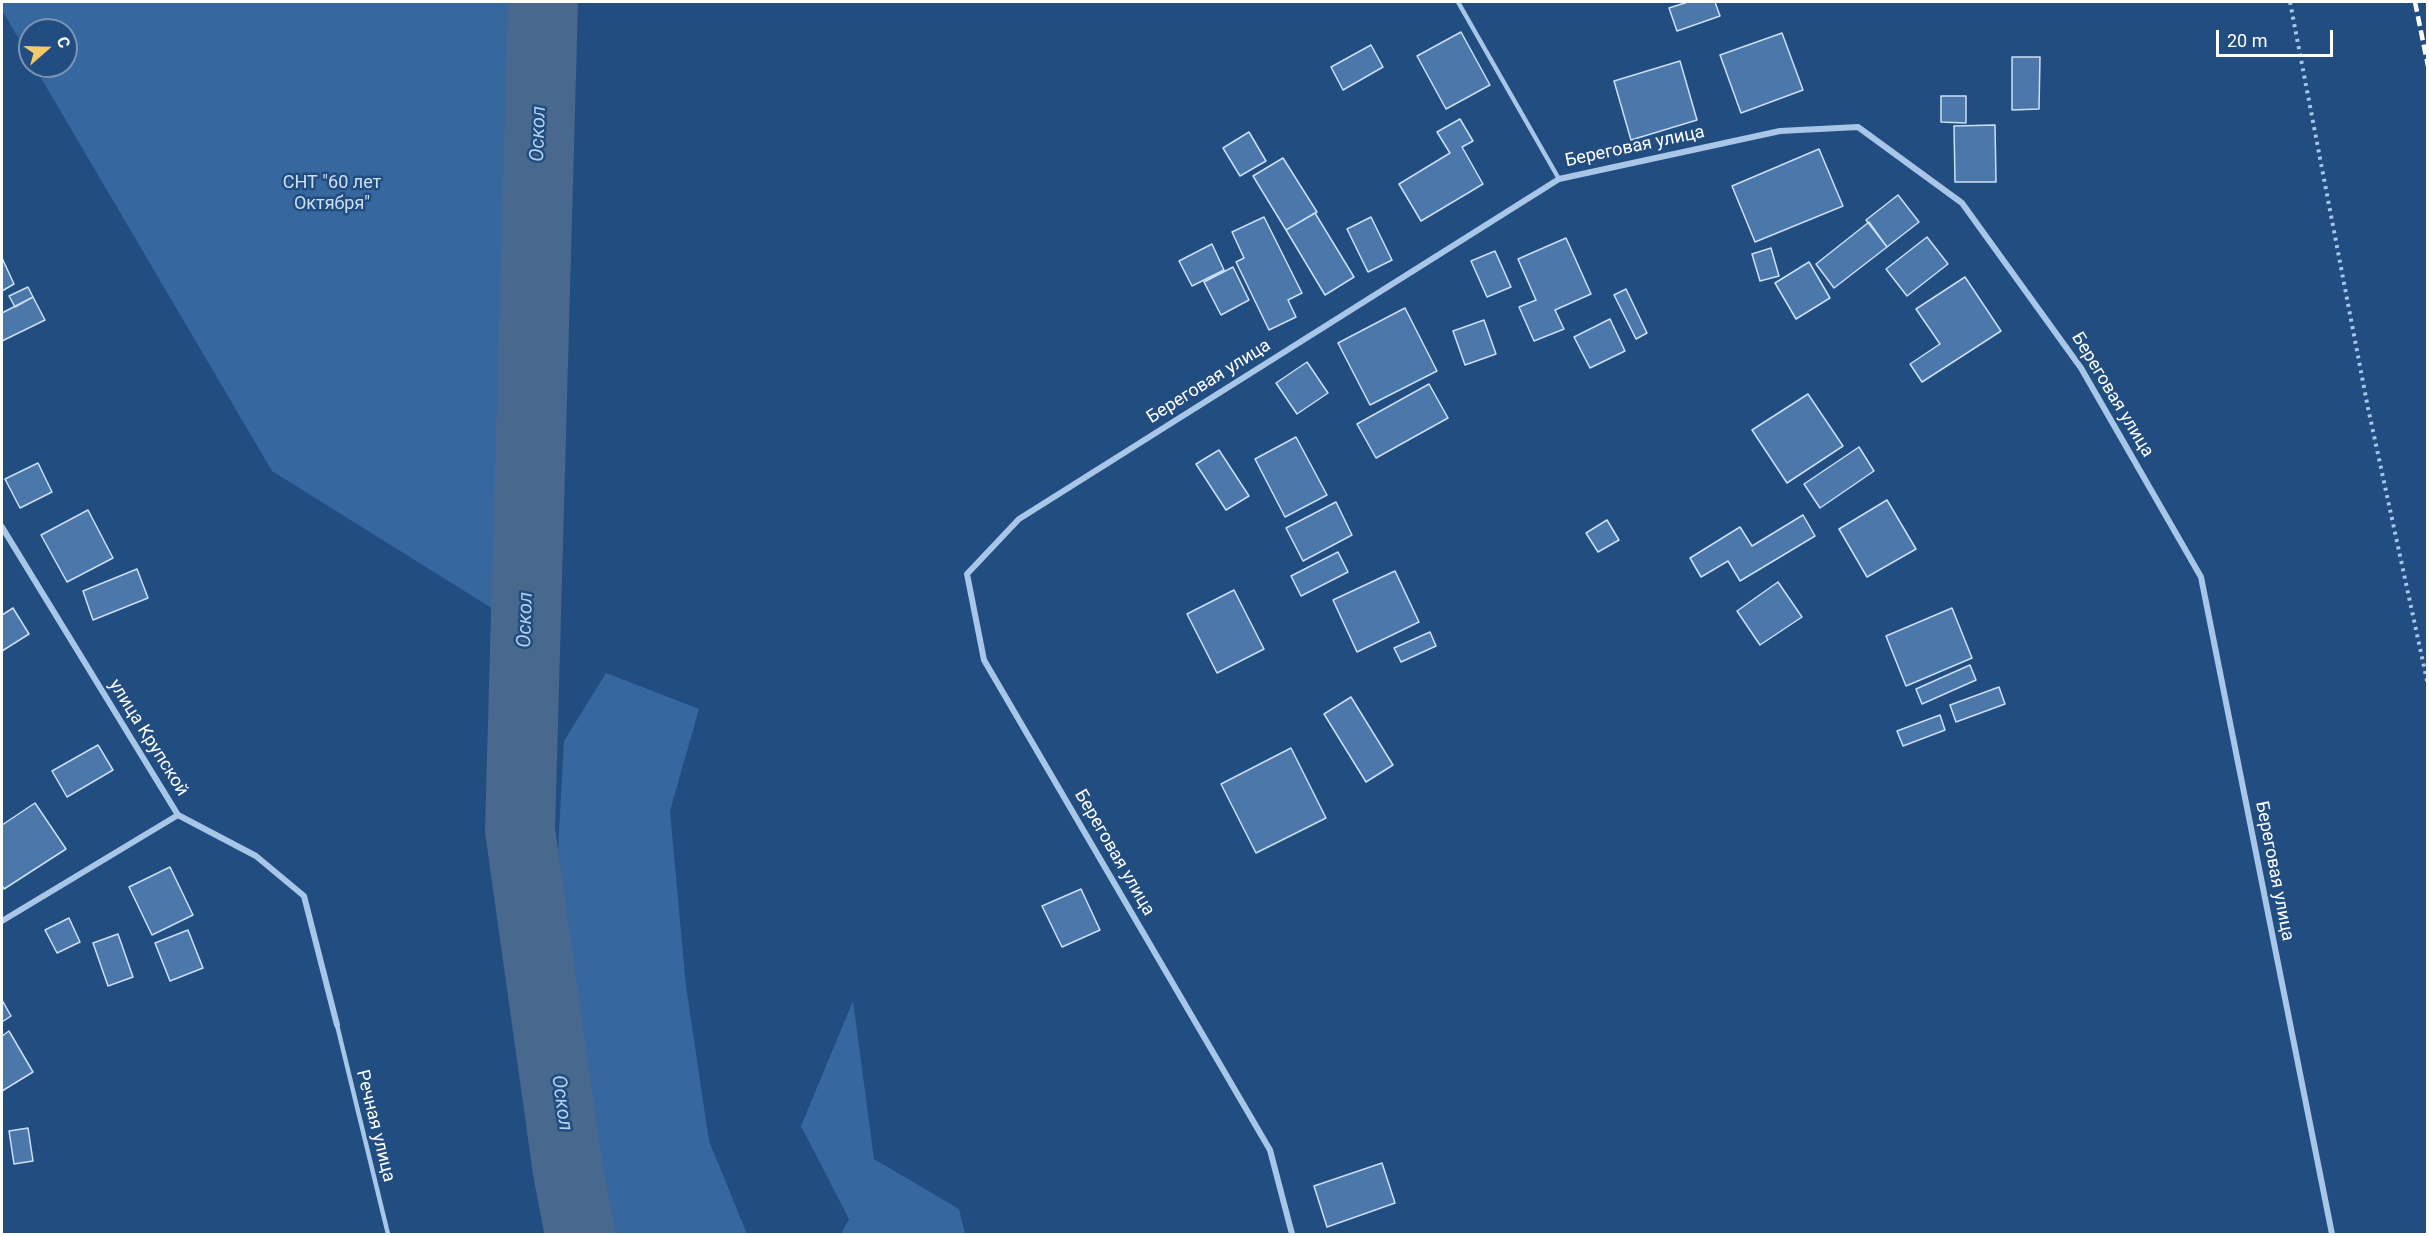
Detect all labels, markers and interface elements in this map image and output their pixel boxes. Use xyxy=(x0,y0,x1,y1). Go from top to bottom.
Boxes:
north arrow xyxy=(18,18,78,78)
scale bar xyxy=(2219,18,2336,56)
text: 20 m xyxy=(2227,30,2267,51)
text: С xyxy=(53,34,74,51)
water label: Оскол xyxy=(526,106,552,162)
street label: Береговая улица xyxy=(1563,122,1707,172)
park label: СНТ "60 лет Октября" xyxy=(283,172,381,214)
street label: Береговая улица xyxy=(2066,329,2158,461)
street label: Береговая улица xyxy=(1143,335,1275,429)
water label: Оскол xyxy=(513,592,539,648)
street label: улица Крупской xyxy=(103,676,193,800)
street label: Береговая улица xyxy=(1069,786,1159,920)
street label: Береговая улица xyxy=(2250,799,2298,943)
street label: Речная улица xyxy=(351,1068,399,1184)
water label: Оскол xyxy=(545,1074,577,1132)

